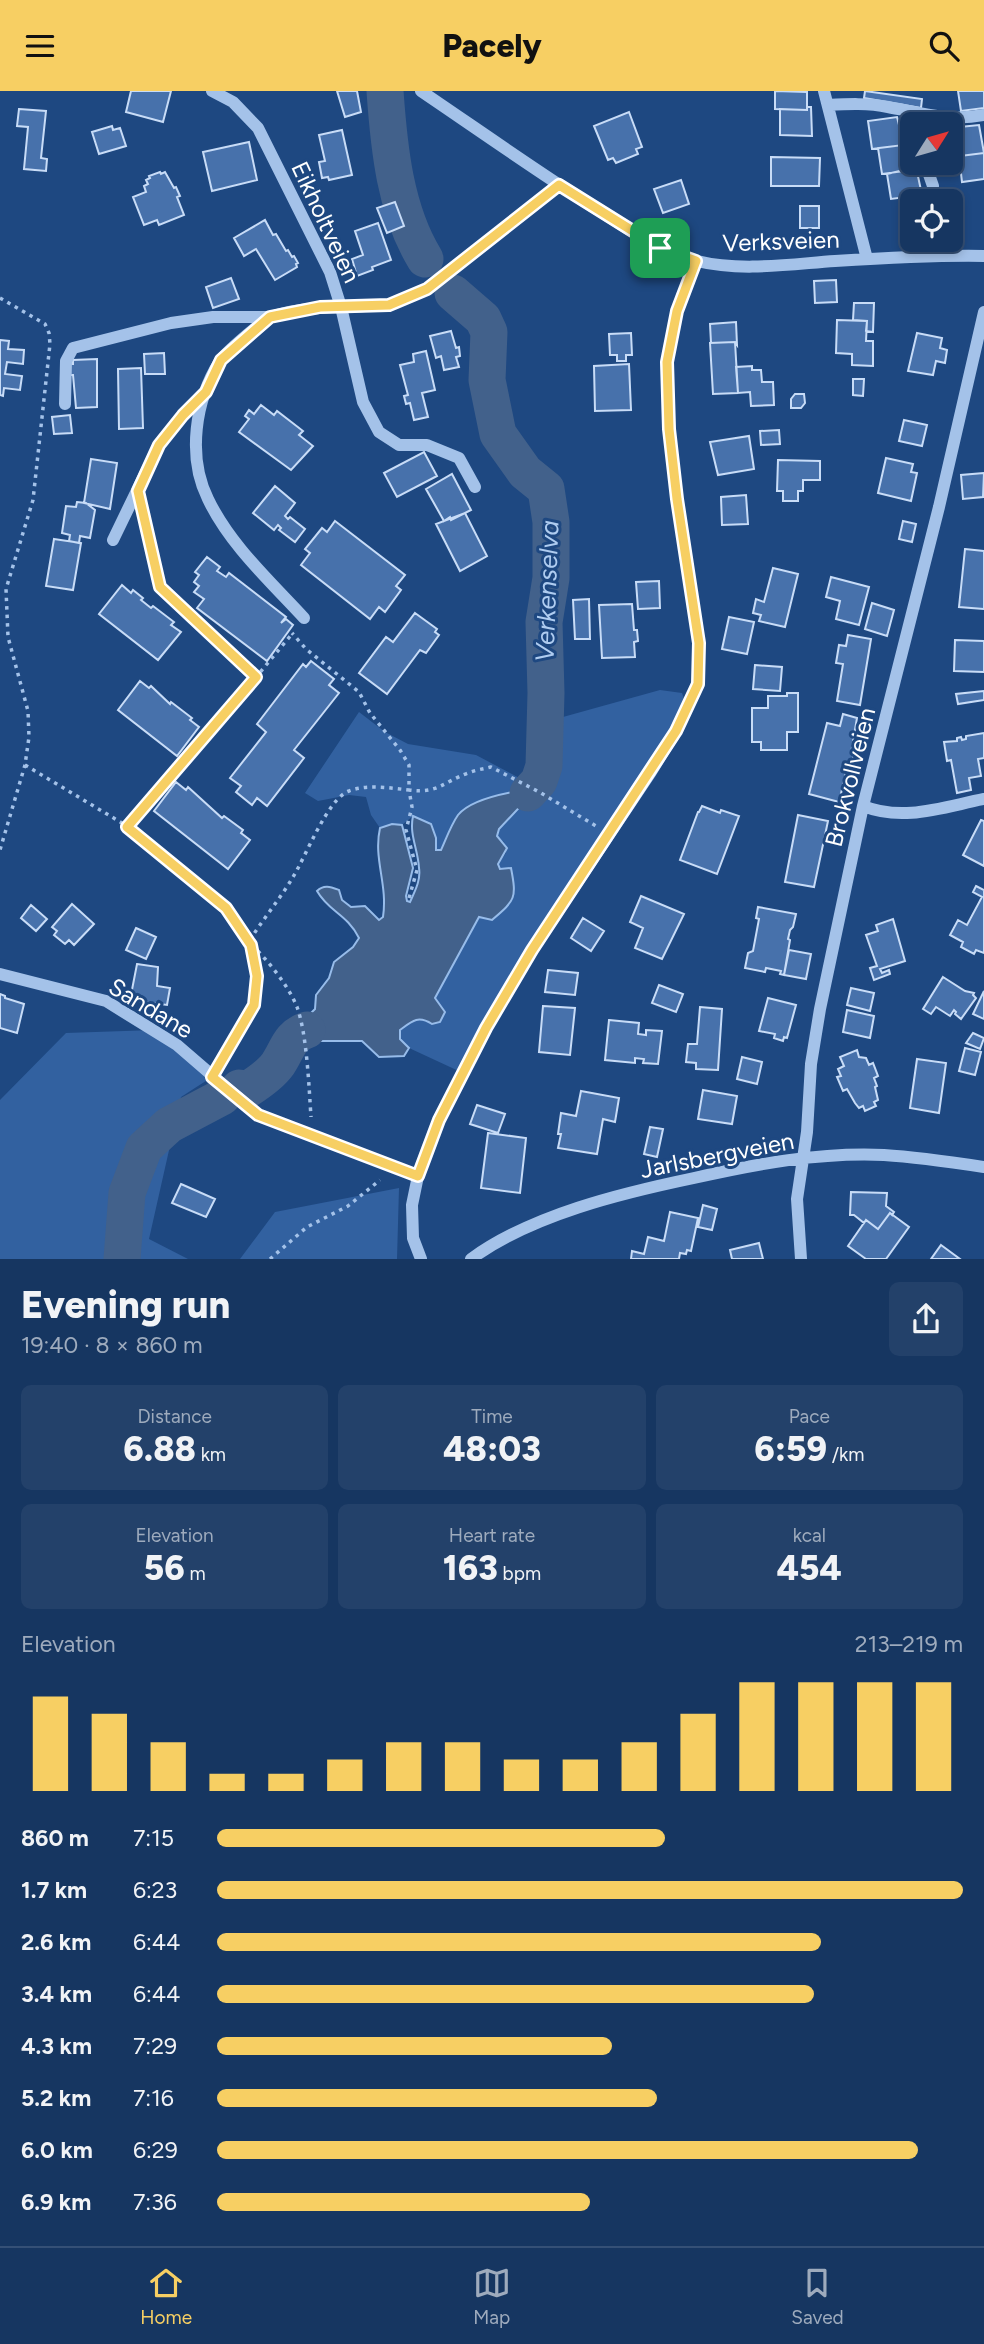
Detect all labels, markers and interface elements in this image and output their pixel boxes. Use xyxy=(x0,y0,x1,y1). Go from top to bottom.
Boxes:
icon: menu xyxy=(21,27,59,65)
text: Pacely xyxy=(442,27,542,65)
icon: search xyxy=(925,27,963,65)
north arrow xyxy=(900,112,962,175)
map controls xyxy=(900,112,963,252)
street label: Eikholtveien xyxy=(285,157,367,287)
button: locate xyxy=(900,189,963,252)
pin xyxy=(630,218,690,278)
street label: Verksveien xyxy=(722,224,840,258)
icon: arrive xyxy=(641,229,679,267)
water label: Verkenselva xyxy=(529,520,565,662)
street label: Brokvollveien xyxy=(819,704,881,850)
street label: Sandane xyxy=(104,972,198,1044)
street label: Jarlsbergveien xyxy=(638,1126,796,1184)
text: Evening run xyxy=(21,1282,230,1328)
button: share xyxy=(889,1282,963,1356)
text: 19:40 · 8 × 860 m xyxy=(21,1331,203,1359)
text: Distance xyxy=(137,1405,212,1428)
text: Time xyxy=(471,1405,513,1428)
text: Pace xyxy=(789,1405,830,1428)
text: 6.88 xyxy=(123,1428,196,1470)
text: 48:03 xyxy=(443,1428,541,1470)
text: 6:59 xyxy=(754,1428,827,1470)
text: km xyxy=(196,1443,226,1466)
text: /km xyxy=(827,1443,864,1466)
text: Elevation xyxy=(136,1524,214,1547)
text: Heart rate xyxy=(449,1524,535,1547)
text: kcal xyxy=(793,1524,826,1547)
text: 56 xyxy=(144,1547,185,1589)
text: 163 xyxy=(443,1547,498,1589)
text: 454 xyxy=(777,1547,842,1589)
text: m xyxy=(185,1562,206,1585)
text: bpm xyxy=(498,1562,541,1585)
text: Elevation xyxy=(21,1630,116,1658)
text: 213–219 m xyxy=(855,1630,963,1658)
text: 860 m xyxy=(21,1824,89,1852)
text: 7:15 xyxy=(133,1824,174,1852)
text: 1.7 km xyxy=(21,1876,87,1904)
text: 6:23 xyxy=(133,1876,177,1904)
text: 2.6 km xyxy=(21,1928,91,1956)
text: 6:44 xyxy=(133,1928,180,1956)
text: 3.4 km xyxy=(21,1980,92,2008)
text: 6:44 xyxy=(133,1980,180,2008)
text: 4.3 km xyxy=(21,2032,92,2060)
text: 7:29 xyxy=(133,2032,177,2060)
text: 5.2 km xyxy=(21,2084,91,2112)
text: 7:16 xyxy=(133,2084,174,2112)
text: 6.0 km xyxy=(21,2136,93,2164)
text: 6:29 xyxy=(133,2136,178,2164)
text: 6.9 km xyxy=(21,2188,91,2216)
text: 7:36 xyxy=(133,2188,177,2216)
tab: Home xyxy=(140,2264,192,2329)
tab: Map xyxy=(473,2264,511,2329)
tab: Saved xyxy=(791,2264,844,2329)

